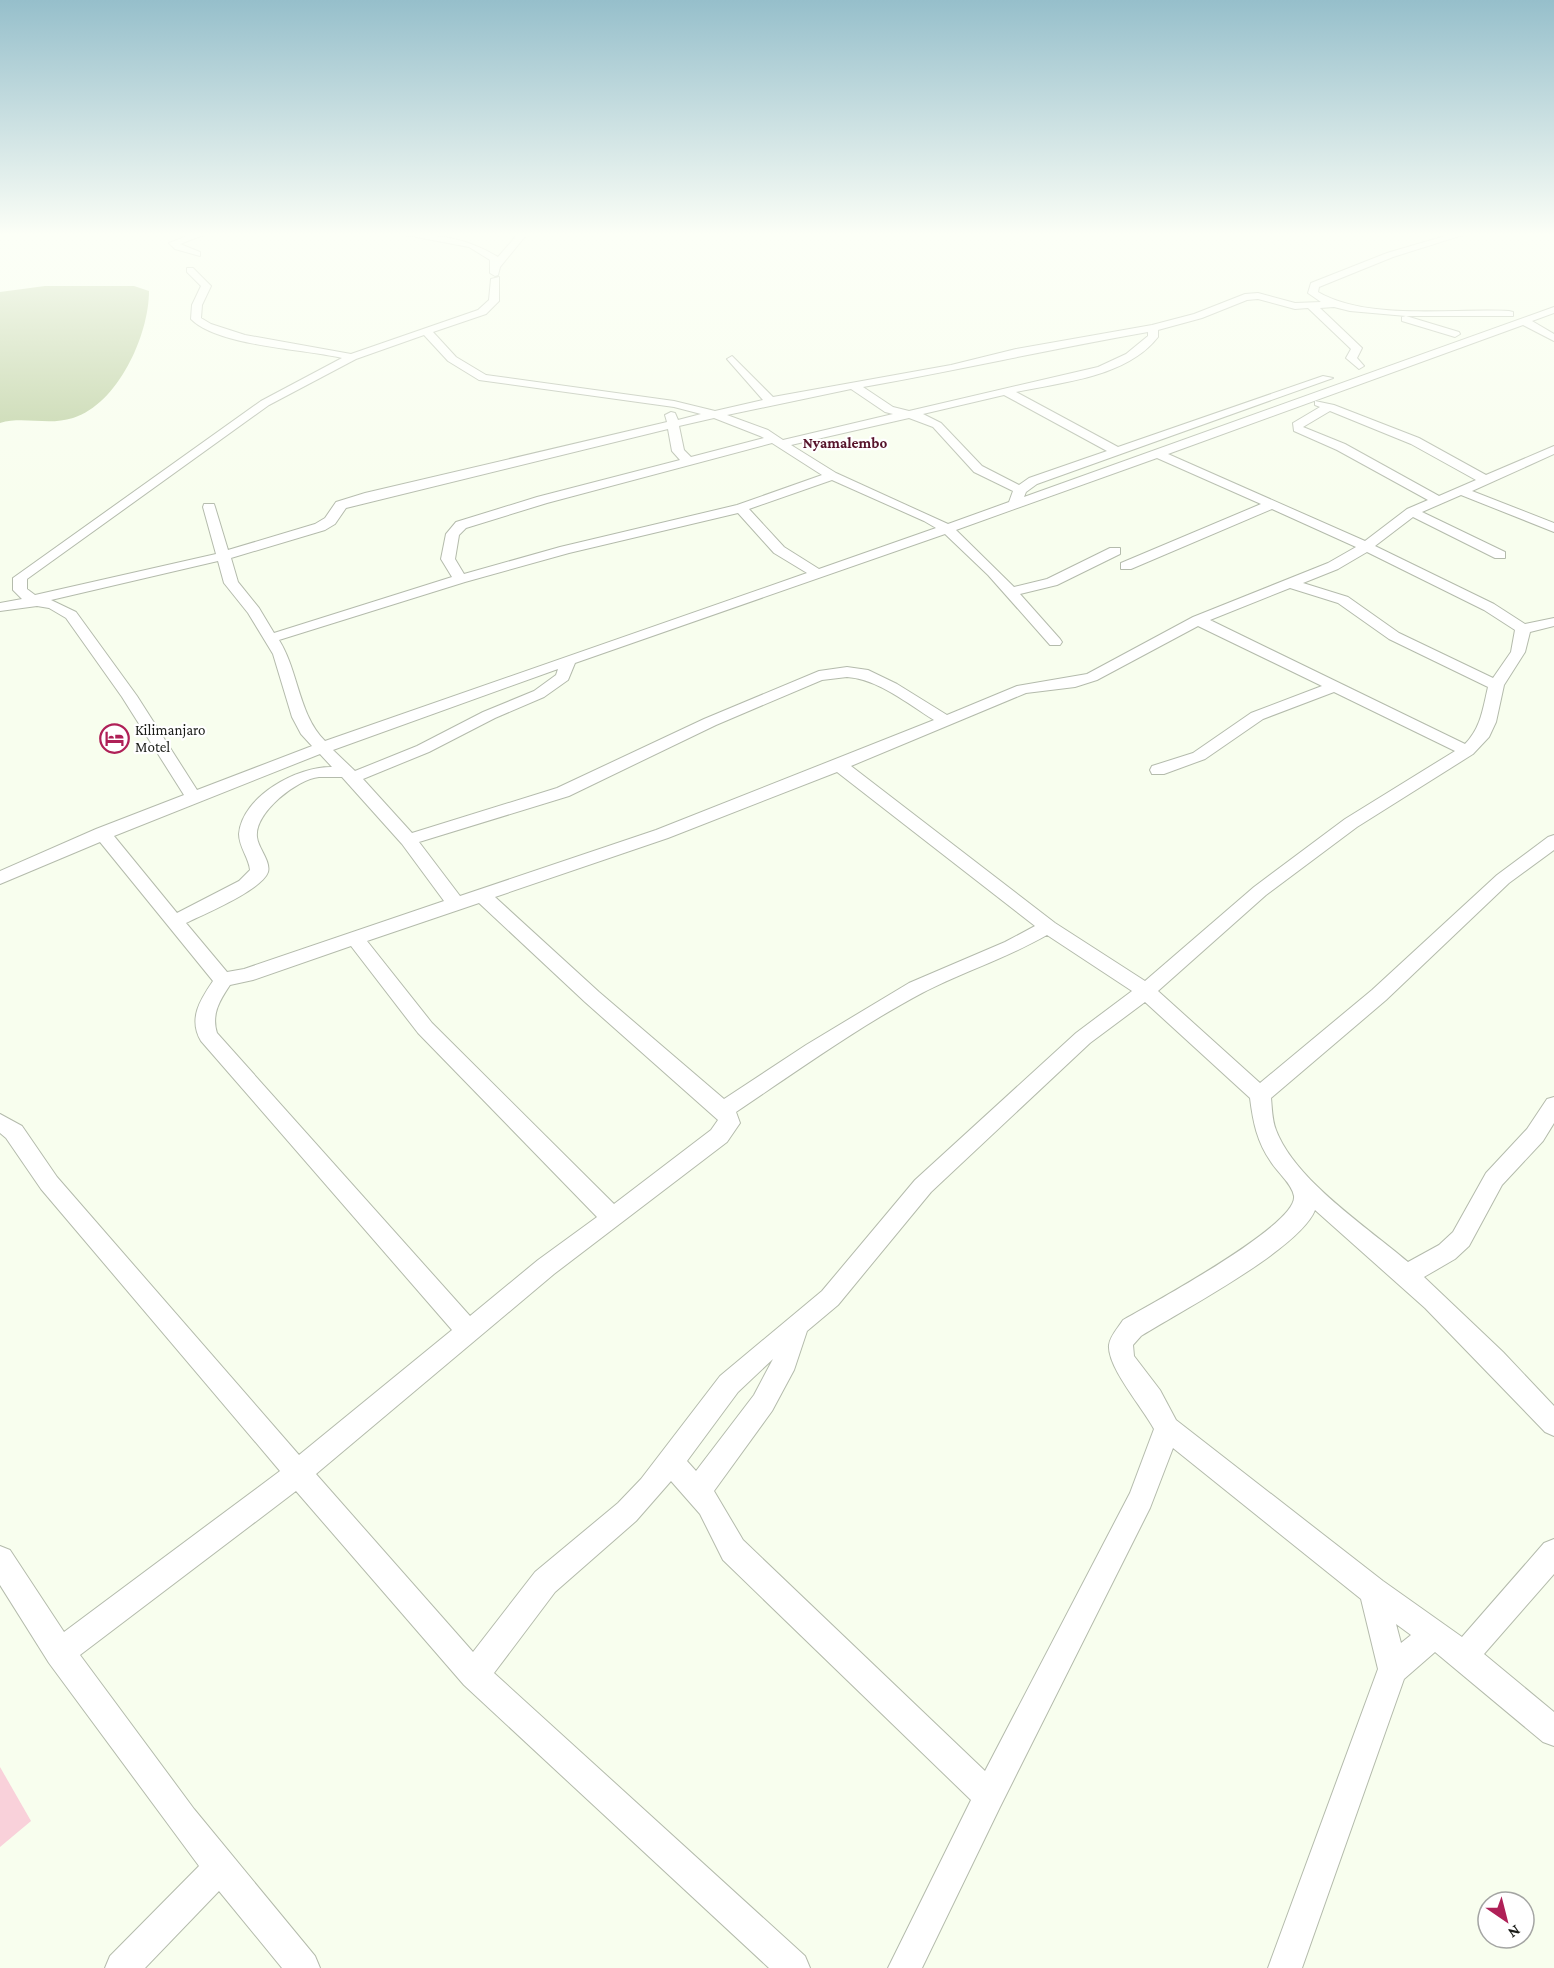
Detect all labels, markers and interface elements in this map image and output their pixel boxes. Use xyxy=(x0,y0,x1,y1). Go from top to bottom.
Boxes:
district label: Nyamalembo xyxy=(803,435,887,451)
place label: Kilimanjaro Motel xyxy=(135,722,206,755)
hotel icon: Kilimanjaro Motel xyxy=(98,723,130,755)
north arrow xyxy=(1476,1890,1536,1950)
text: N xyxy=(1505,1922,1524,1942)

